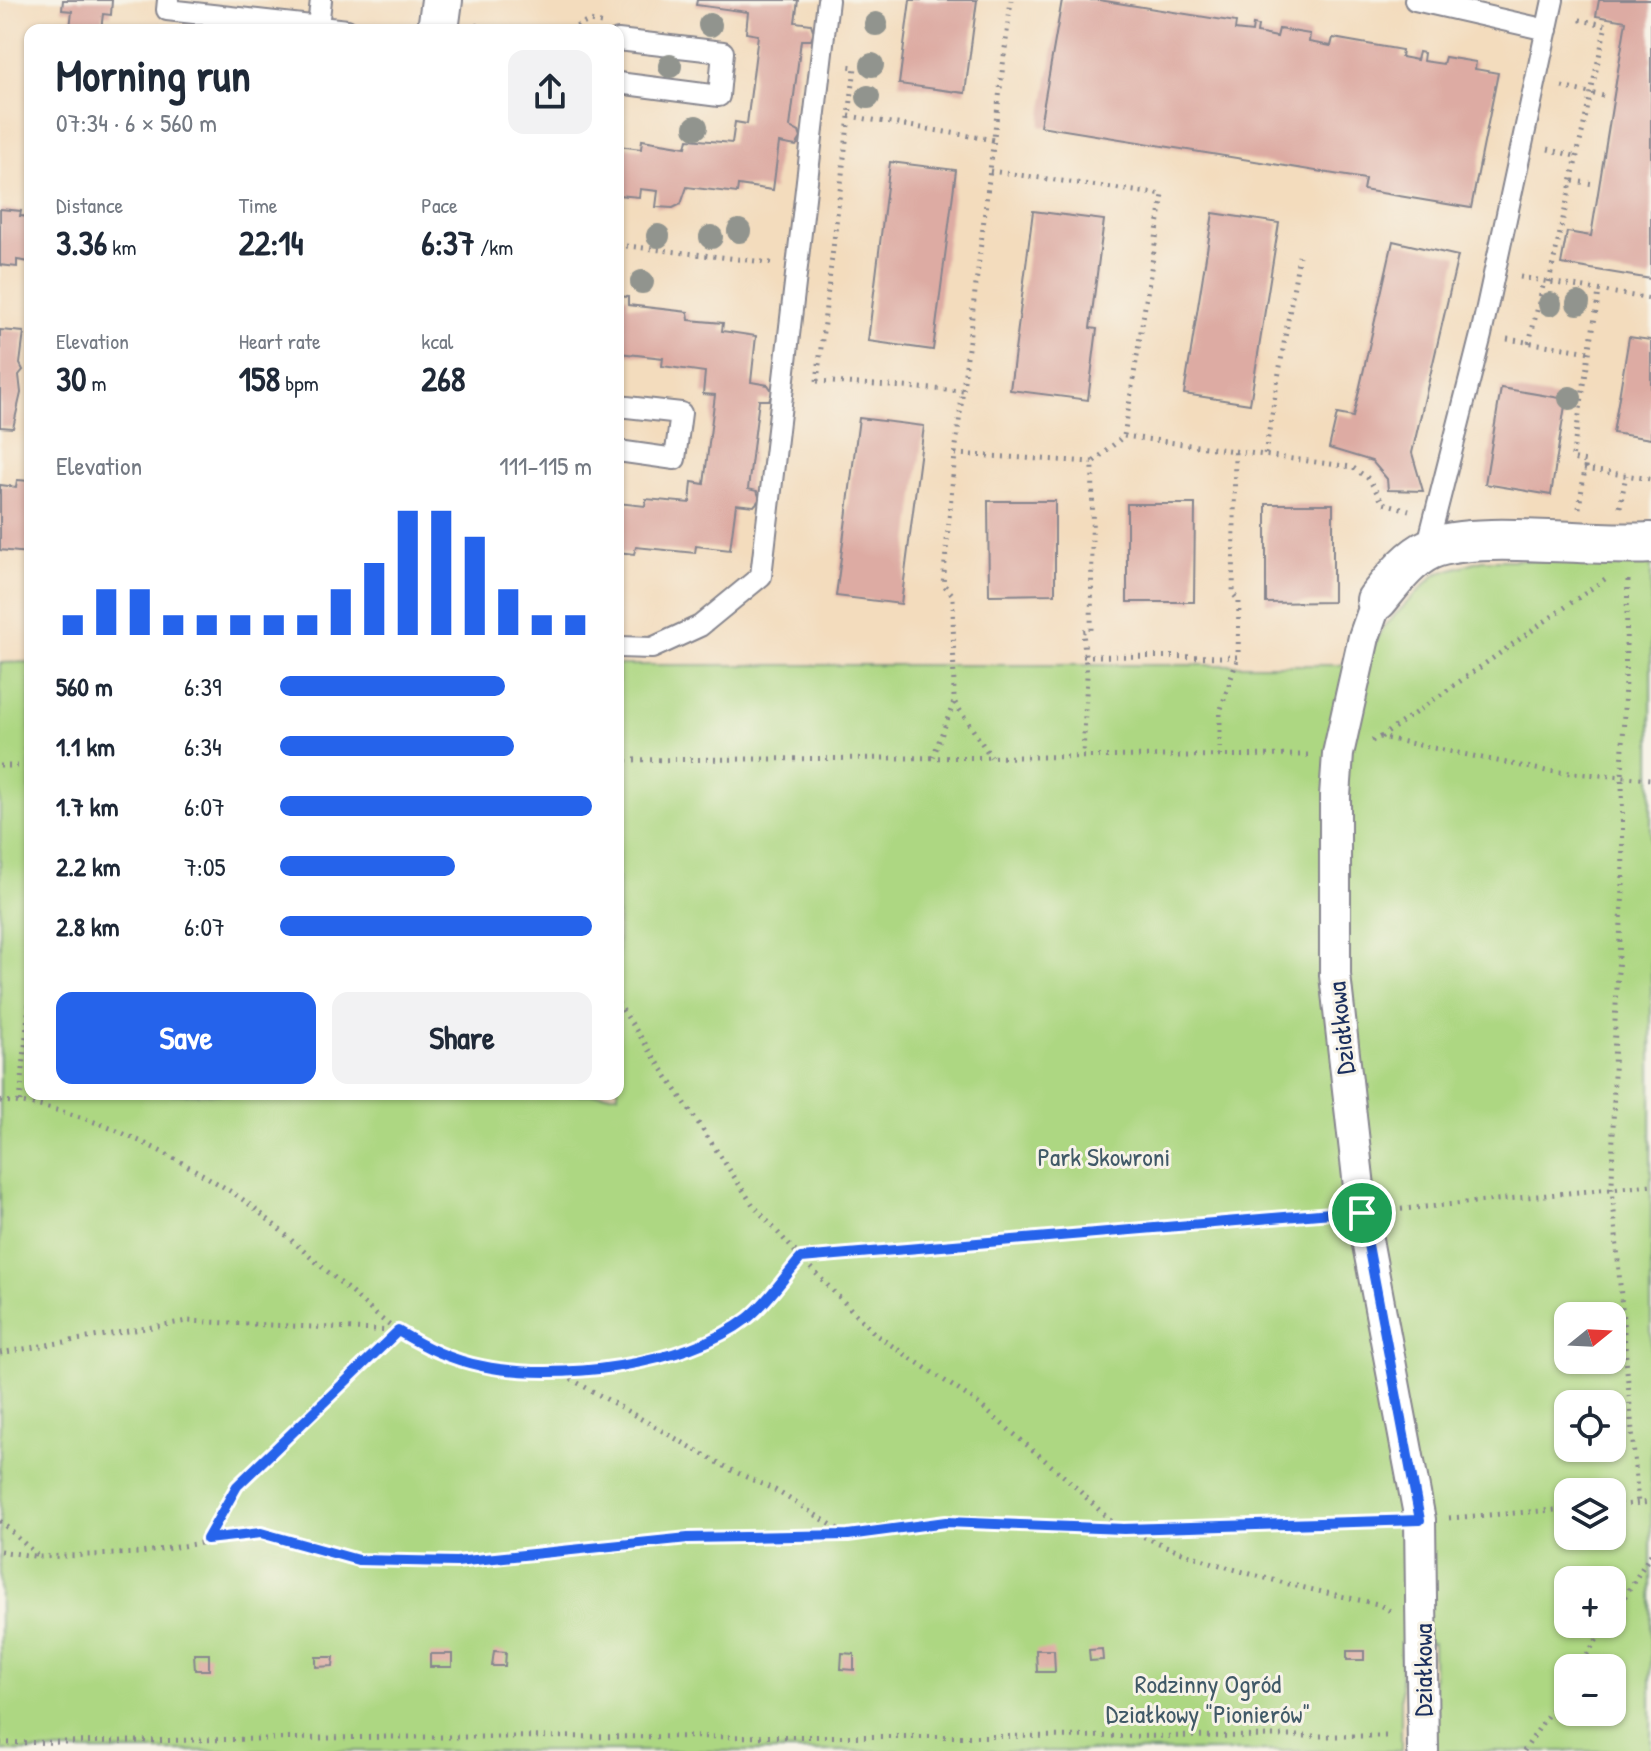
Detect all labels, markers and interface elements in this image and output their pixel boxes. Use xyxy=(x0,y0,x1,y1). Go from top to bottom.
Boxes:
text: Morning run xyxy=(56,45,251,105)
button: share xyxy=(508,50,592,134)
text: 07:34 · 6 × 560 m xyxy=(56,105,217,140)
text: Distance xyxy=(56,190,123,220)
text: Time xyxy=(239,190,278,220)
text: Pace xyxy=(421,190,458,220)
text: 3.36 xyxy=(56,220,107,266)
text: 22:14 xyxy=(239,220,303,266)
text: 6:37 xyxy=(421,220,475,266)
text: km xyxy=(107,232,136,262)
text: /km xyxy=(475,232,513,262)
text: Elevation xyxy=(56,326,129,356)
text: Heart rate xyxy=(239,326,321,356)
text: kcal xyxy=(421,326,453,356)
text: 30 xyxy=(56,356,86,402)
text: 158 xyxy=(239,356,280,402)
text: 268 xyxy=(421,356,466,402)
text: m xyxy=(86,368,107,398)
text: bpm xyxy=(280,368,319,398)
text: Elevation xyxy=(56,448,142,483)
text: 111–115 m xyxy=(499,448,592,483)
text: 560 m xyxy=(56,669,113,704)
text: 6:39 xyxy=(184,669,222,704)
text: 1.1 km xyxy=(56,729,115,764)
text: 6:34 xyxy=(184,729,222,764)
text: 1.7 km xyxy=(56,789,118,824)
text: 6:07 xyxy=(184,789,225,824)
text: 2.2 km xyxy=(56,849,120,884)
text: 7:05 xyxy=(184,849,226,884)
text: 2.8 km xyxy=(56,909,119,944)
text: 6:07 xyxy=(184,909,225,944)
street label: Działkowa xyxy=(1318,980,1363,1076)
button: Save xyxy=(56,992,316,1084)
button: Share xyxy=(332,992,592,1084)
park label: Park Skowroni xyxy=(1038,1139,1170,1174)
pin xyxy=(1328,1179,1396,1247)
icon: arrive xyxy=(1340,1191,1384,1235)
north arrow xyxy=(1554,1302,1626,1374)
map controls xyxy=(1554,1302,1626,1726)
button: locate xyxy=(1554,1390,1626,1462)
button: layers xyxy=(1554,1478,1626,1550)
button: + xyxy=(1554,1566,1626,1638)
street label: Działkowa xyxy=(1405,1624,1440,1716)
button: − xyxy=(1554,1654,1626,1726)
park label: Rodzinny Ogród Działkowy "Pionierów" xyxy=(1106,1666,1310,1731)

